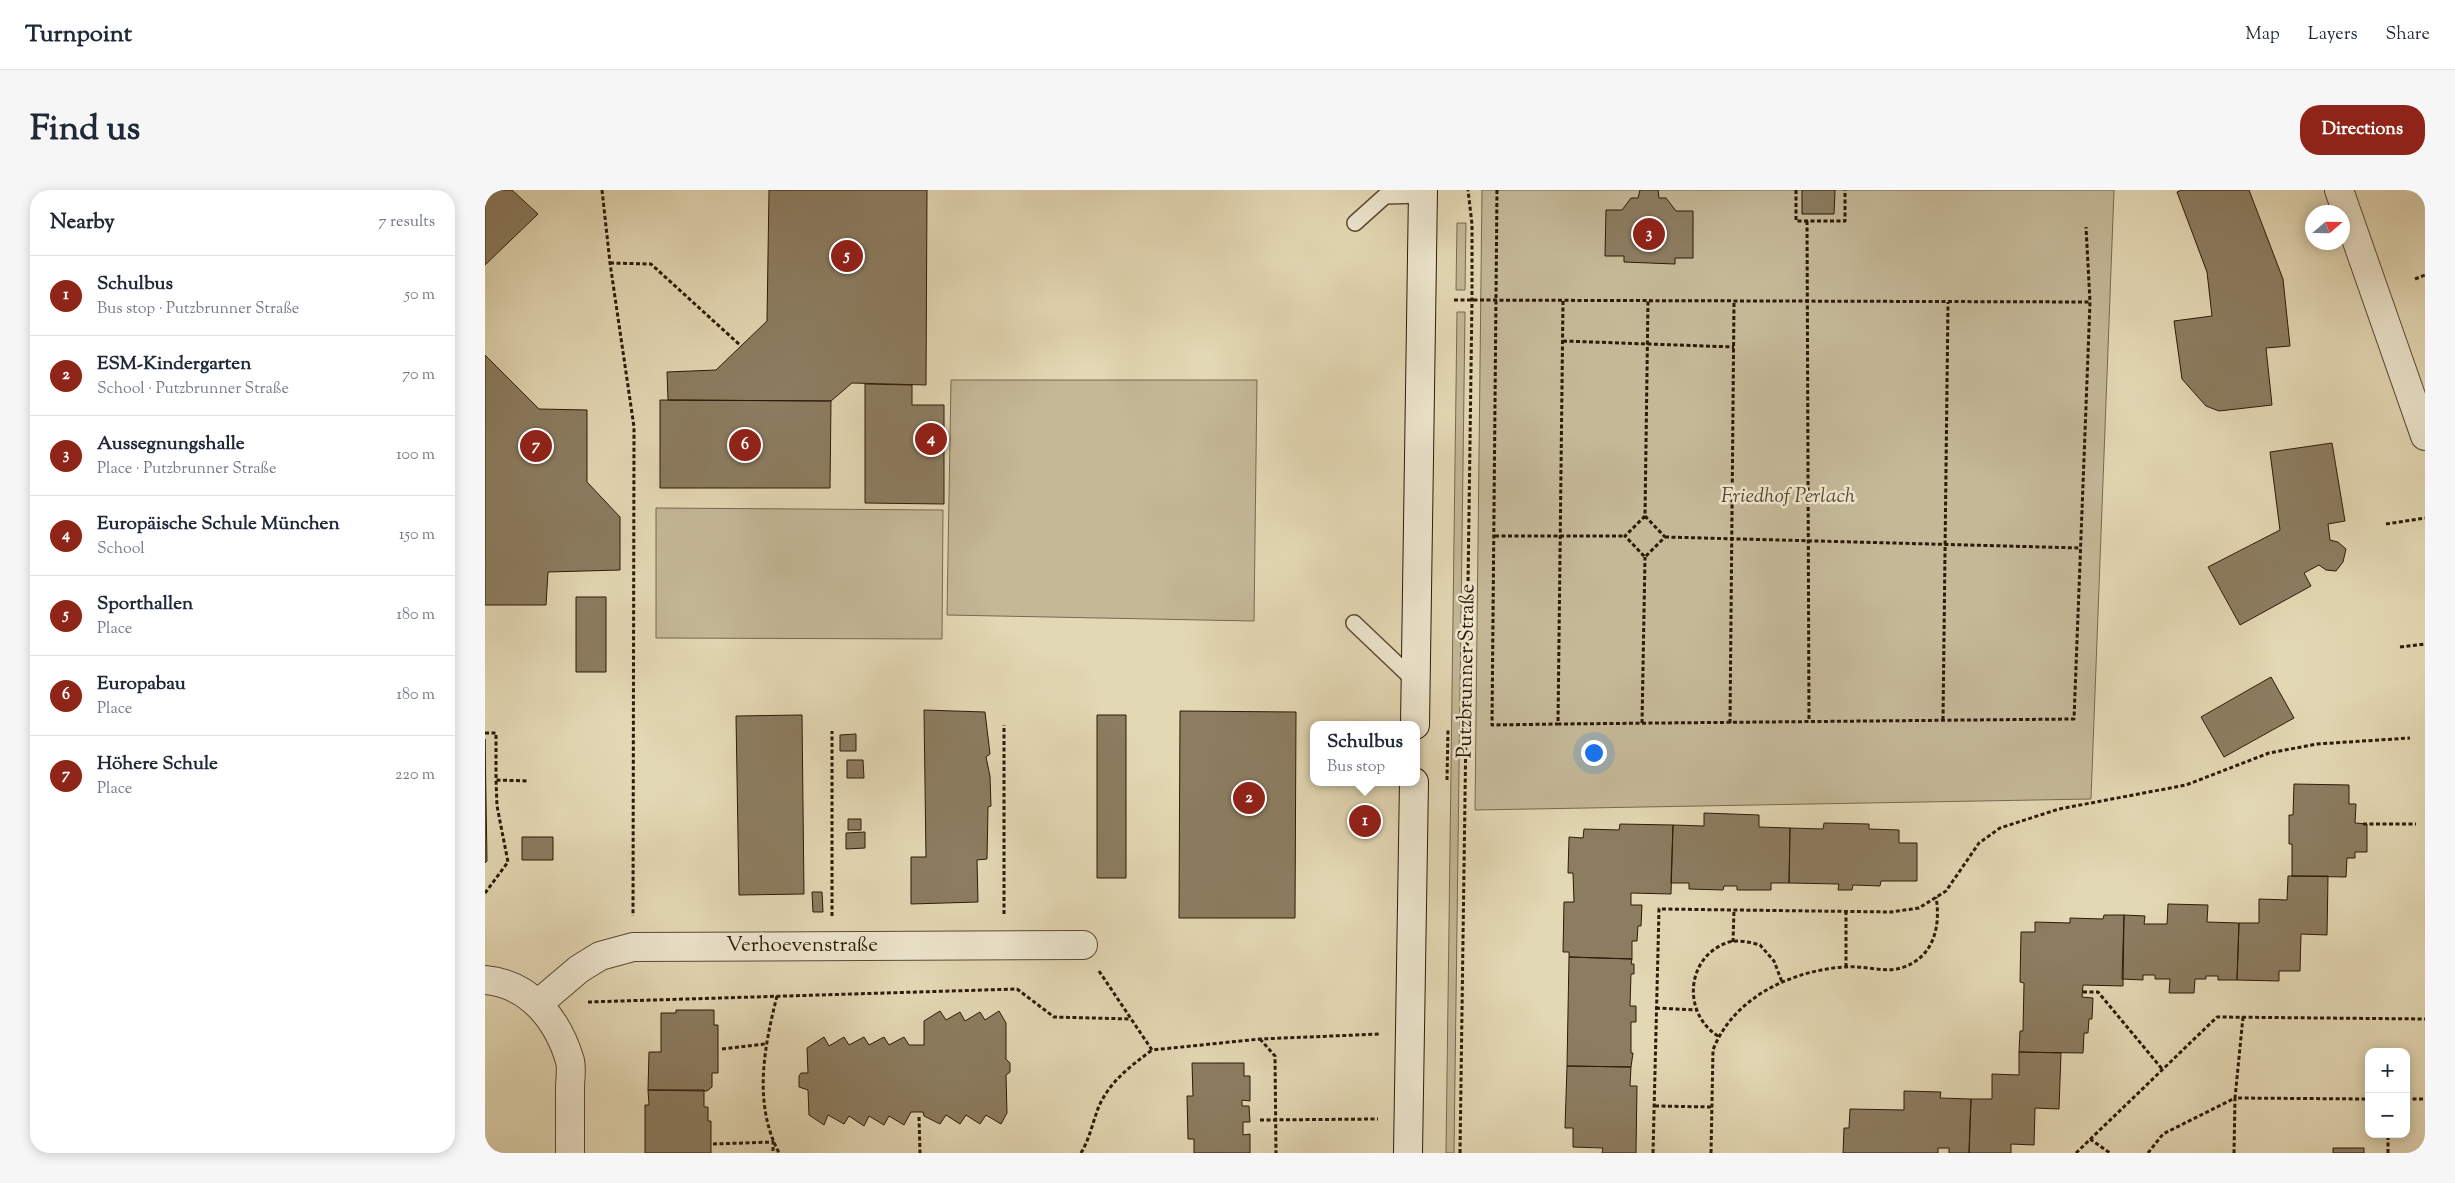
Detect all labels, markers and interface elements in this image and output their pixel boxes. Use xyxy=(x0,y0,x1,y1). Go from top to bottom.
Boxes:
text: Turnpoint xyxy=(25,18,132,52)
text: Map xyxy=(2245,22,2280,48)
text: Layers xyxy=(2308,22,2358,48)
text: Share xyxy=(2386,22,2430,48)
text: Find us xyxy=(30,105,140,156)
button: Directions xyxy=(2300,105,2425,155)
north arrow xyxy=(2305,205,2350,250)
text: Nearby xyxy=(50,208,115,238)
text: 7 results xyxy=(379,211,435,234)
pin: 3 xyxy=(1633,215,1665,253)
pin: 5 xyxy=(831,237,863,275)
text: Schulbus xyxy=(97,271,173,298)
text: 1 xyxy=(63,284,69,307)
text: 50 m xyxy=(404,284,435,307)
text: Bus stop · Putzbrunner Straße xyxy=(97,298,299,321)
text: ESM-Kindergarten xyxy=(97,351,251,378)
text: 2 xyxy=(62,364,70,387)
text: 70 m xyxy=(402,364,435,387)
text: School · Putzbrunner Straße xyxy=(97,378,289,401)
pin: 4 xyxy=(915,420,947,458)
pin: 6 xyxy=(729,426,761,464)
pin: 7 xyxy=(520,427,552,465)
text: Aussegnungshalle xyxy=(97,431,245,458)
text: 3 xyxy=(63,444,69,467)
text: 100 m xyxy=(396,444,435,467)
text: Place · Putzbrunner Straße xyxy=(97,458,276,481)
park label: Friedhof Perlach xyxy=(1721,482,1855,512)
text: Europäische Schule München xyxy=(97,511,340,538)
text: 4 xyxy=(62,524,70,547)
text: 150 m xyxy=(399,524,435,547)
text: School xyxy=(97,538,145,561)
street label: Putzbrunner Straße xyxy=(1450,583,1484,759)
text: Sporthallen xyxy=(97,591,193,618)
text: 5 xyxy=(63,604,69,627)
text: 180 m xyxy=(396,604,435,627)
text: Place xyxy=(97,618,132,641)
text: Europabau xyxy=(97,671,186,698)
text: 6 xyxy=(62,684,70,707)
text: 180 m xyxy=(396,684,435,707)
text: Place xyxy=(97,698,132,721)
popup xyxy=(1310,721,1420,786)
text: Schulbus xyxy=(1327,729,1403,756)
your location xyxy=(1581,740,1607,766)
text: Höhere Schule xyxy=(97,751,218,778)
text: Bus stop xyxy=(1327,756,1385,779)
text: 7 xyxy=(62,764,70,787)
text: 220 m xyxy=(395,764,435,787)
text: Place xyxy=(97,778,132,801)
pin: 2 xyxy=(1233,779,1265,817)
pin: 1 xyxy=(1349,802,1381,840)
street label: Verhoevenstraße xyxy=(726,931,878,961)
map controls xyxy=(2365,1048,2410,1138)
button: + xyxy=(2365,1048,2410,1093)
button: − xyxy=(2365,1093,2410,1138)

